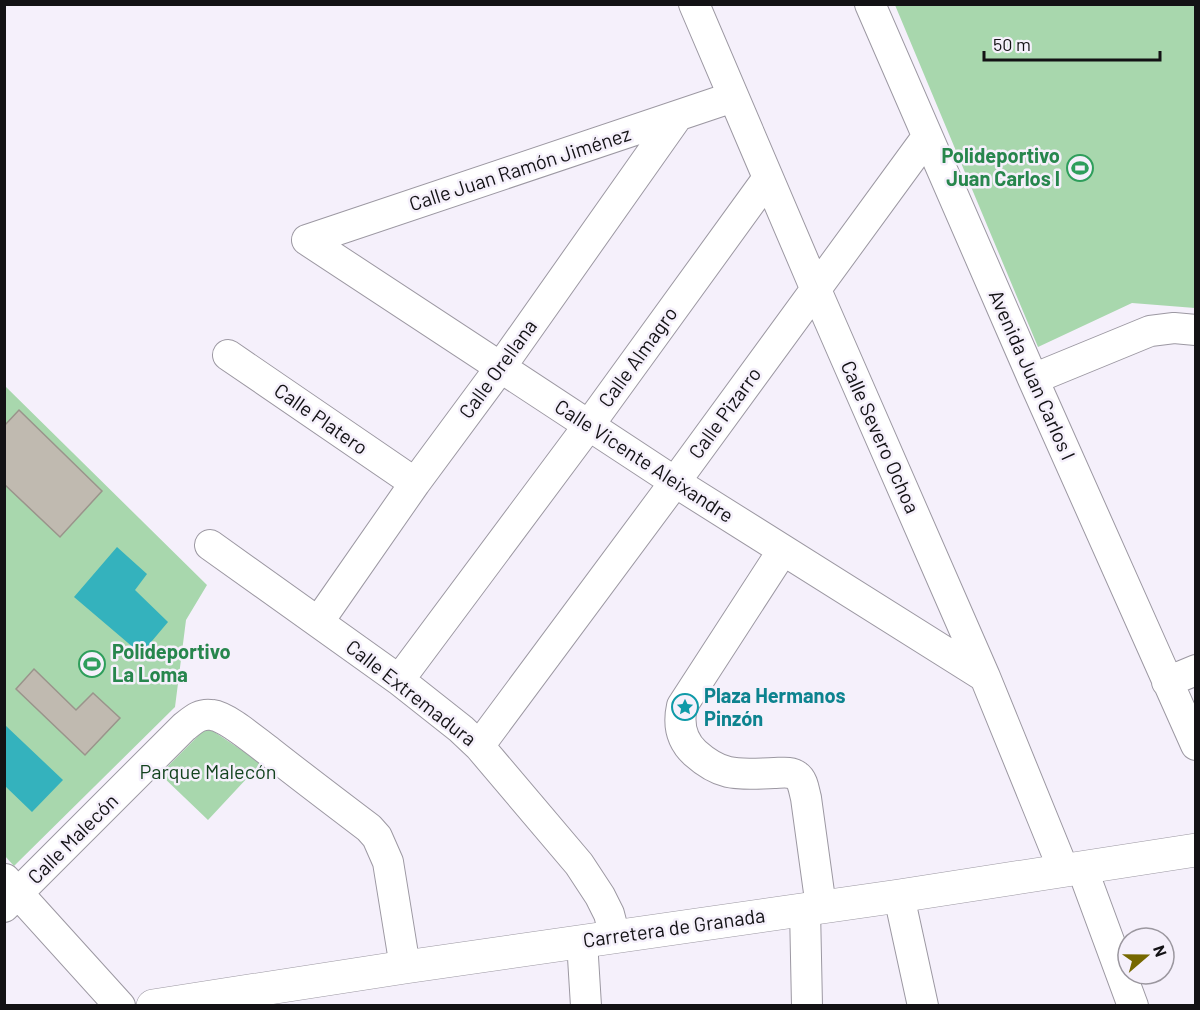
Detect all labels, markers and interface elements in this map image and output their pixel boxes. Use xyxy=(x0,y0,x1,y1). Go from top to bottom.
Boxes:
scale bar xyxy=(984,24,1160,62)
text: 50 m xyxy=(993,33,1031,55)
street label: Calle Juan Ramón Jiménez xyxy=(406,121,634,215)
place label: Polideportivo Juan Carlos I xyxy=(941,143,1060,190)
sports icon: Polideportivo Juan Carlos I xyxy=(1065,153,1095,183)
street label: Avenida Juan Carlos I xyxy=(985,286,1081,463)
street label: Calle Almagro xyxy=(593,301,682,411)
street label: Calle Orellana xyxy=(453,314,541,423)
street label: Calle Severo Ochoa xyxy=(836,357,925,517)
street label: Calle Pizarro xyxy=(683,362,765,463)
street label: Calle Platero xyxy=(270,377,373,459)
street label: Calle Vicente Aleixandre xyxy=(551,393,738,527)
street label: Calle Extremadura xyxy=(342,634,482,751)
place label: Polideportivo La Loma xyxy=(112,639,231,686)
sports icon: Polideportivo La Loma xyxy=(77,649,107,679)
place label: Plaza Hermanos Pinzón xyxy=(704,683,846,730)
place icon: Plaza Hermanos Pinzón xyxy=(670,692,700,722)
park label: Parque Malecón xyxy=(139,759,277,783)
street label: Calle Malecón xyxy=(22,788,122,888)
street label: Carretera de Granada xyxy=(581,902,767,952)
north arrow xyxy=(1116,926,1176,986)
text: N xyxy=(1150,942,1171,959)

